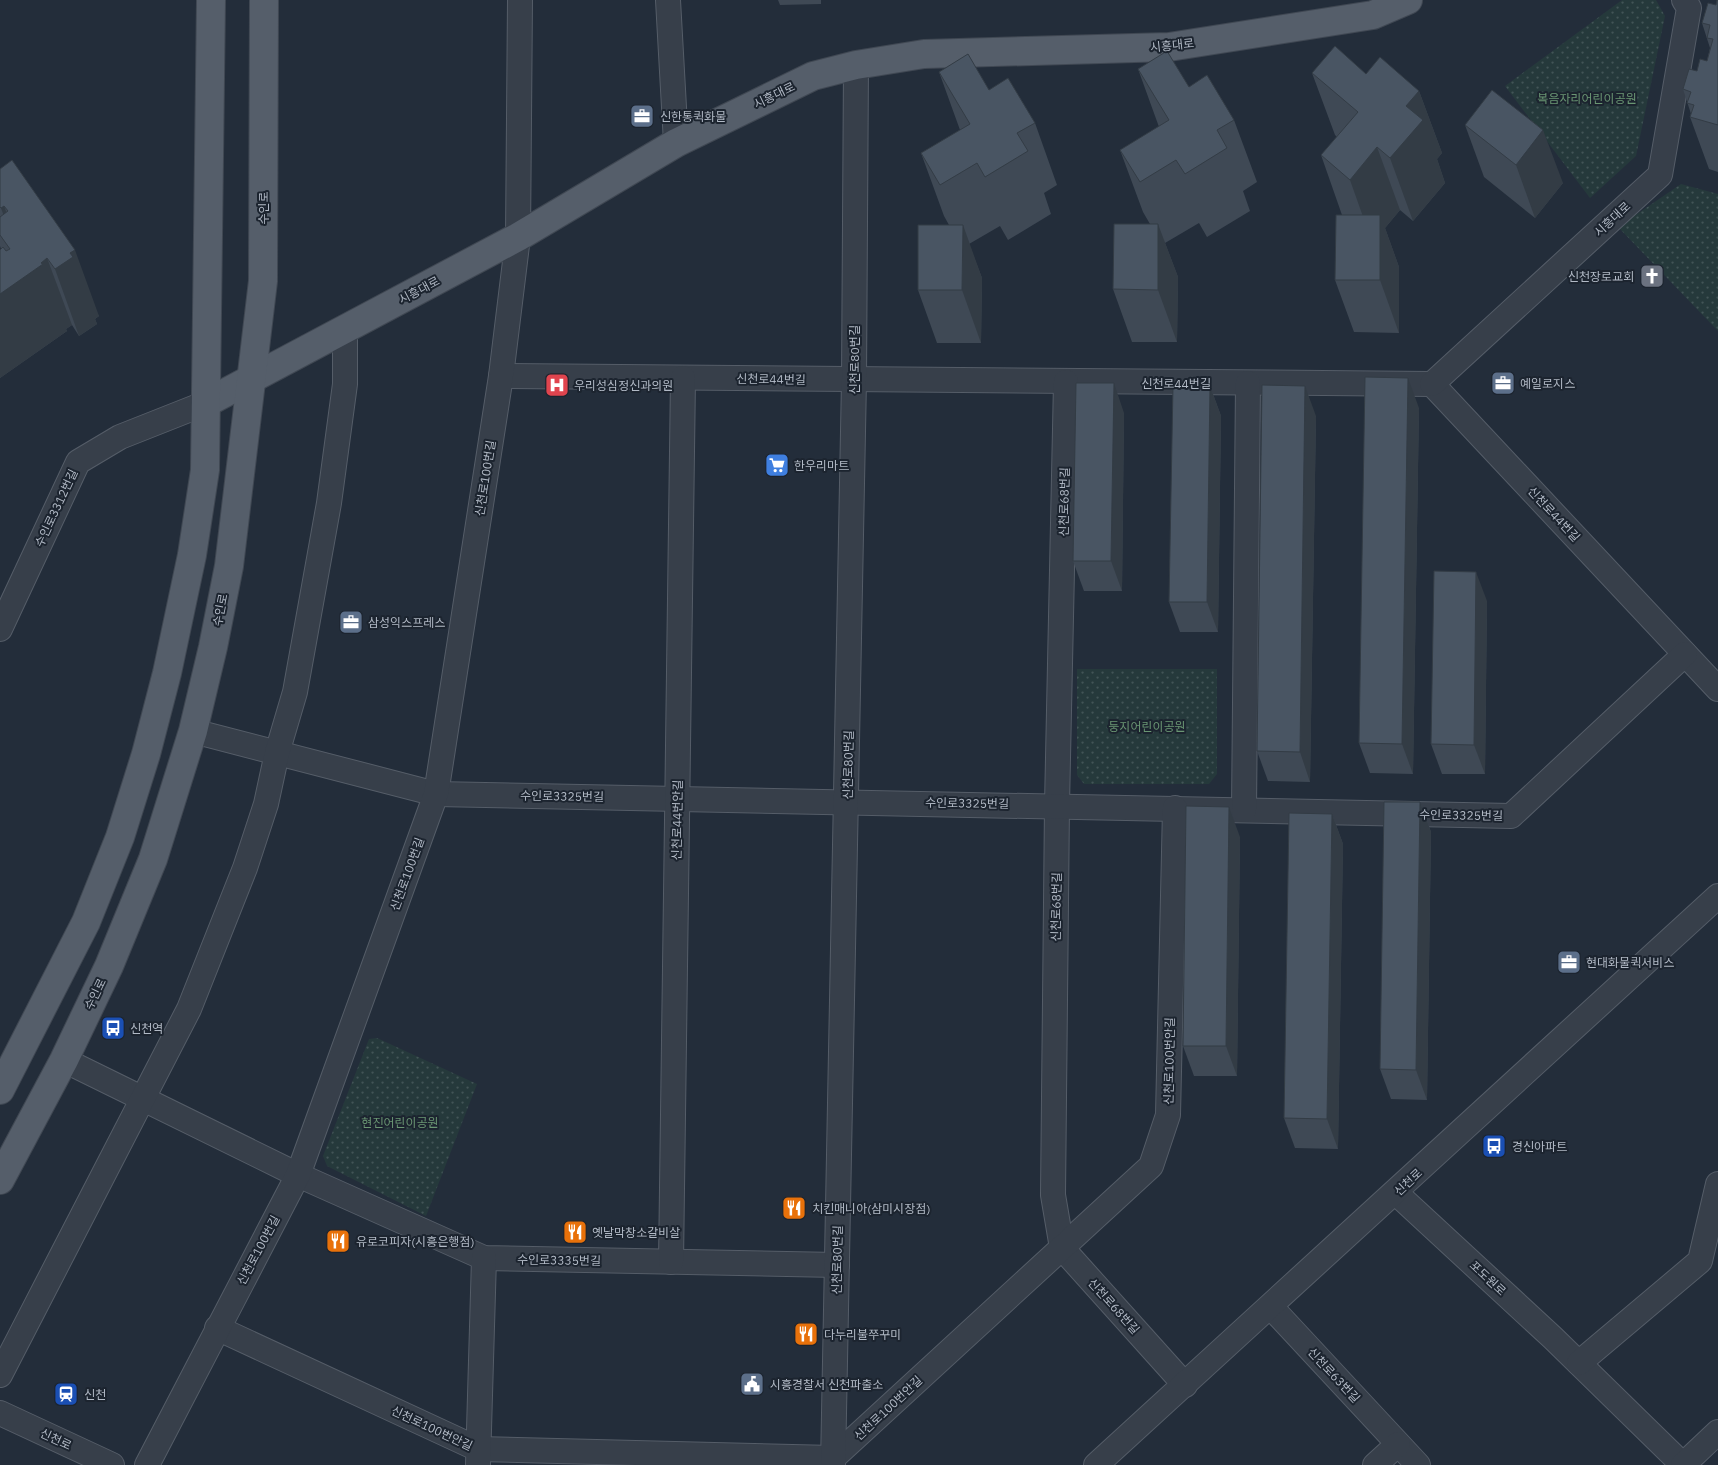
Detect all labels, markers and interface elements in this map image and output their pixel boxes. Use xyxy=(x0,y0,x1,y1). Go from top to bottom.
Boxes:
street label: 시흥대로 xyxy=(1149,35,1195,55)
street label: 시흥대로 xyxy=(751,79,797,111)
park label: 복음자리어린이공원 xyxy=(1537,91,1637,106)
office icon: 신한통퀵화물 xyxy=(629,103,655,129)
place label: 신한통퀵화물 xyxy=(660,109,726,124)
street label: 수인로 xyxy=(256,191,271,225)
street label: 시흥대로 xyxy=(1591,198,1633,240)
church icon: 신천장로교회 xyxy=(1639,263,1665,289)
place label: 신천장로교회 xyxy=(1568,269,1634,284)
street label: 시흥대로 xyxy=(396,273,442,307)
street label: 신천로80번길 xyxy=(847,325,862,395)
office icon: 예일로지스 xyxy=(1490,370,1516,396)
street label: 신천로44번길 xyxy=(736,371,806,387)
hospital icon: 우리성심정신과의원 xyxy=(544,372,570,398)
street label: 신천로44번길 xyxy=(1141,376,1211,391)
place label: 예일로지스 xyxy=(1520,376,1575,391)
place label: 우리성심정신과의원 xyxy=(574,378,673,393)
street label: 신천로100번길 xyxy=(472,439,498,517)
supermarket icon: 한우리마트 xyxy=(764,452,790,478)
place label: 한우리마트 xyxy=(794,458,849,473)
street label: 수인로3312번길 xyxy=(31,467,81,549)
street label: 신천로68번길 xyxy=(1056,467,1072,537)
street label: 신천로44번길 xyxy=(1525,483,1583,545)
street label: 수인로 xyxy=(209,592,231,628)
office icon: 삼성익스프레스 xyxy=(338,609,364,635)
place label: 삼성익스프레스 xyxy=(368,615,445,630)
park label: 둥지어린이공원 xyxy=(1108,719,1186,734)
street label: 신천로80번길 xyxy=(840,730,856,800)
street label: 신천로44번안길 xyxy=(669,780,685,860)
street label: 수인로3325번길 xyxy=(520,788,604,804)
street label: 수인로3325번길 xyxy=(925,795,1009,811)
street label: 수인로3325번길 xyxy=(1419,807,1503,823)
street label: 신천로100번길 xyxy=(387,835,427,913)
street label: 신천로68번길 xyxy=(1048,872,1064,942)
office icon: 현대화물퀵서비스 xyxy=(1556,949,1582,975)
place label: 현대화물퀵서비스 xyxy=(1586,955,1674,970)
street label: 수인로 xyxy=(81,976,109,1012)
bus stop icon: 신천역 xyxy=(100,1015,126,1041)
street label: 신천로100번안길 xyxy=(1161,1017,1177,1105)
place label: 신천역 xyxy=(130,1021,163,1036)
park label: 현진어린이공원 xyxy=(361,1115,439,1130)
bus stop icon: 경신아파트 xyxy=(1481,1133,1507,1159)
place label: 경신아파트 xyxy=(1512,1139,1567,1154)
street label: 신천로 xyxy=(1391,1165,1425,1199)
restaurant icon: 치킨매니아(삼미시장점) xyxy=(781,1195,807,1221)
place label: 치킨매니아(삼미시장점) xyxy=(812,1201,930,1216)
street label: 신천로100번길 xyxy=(233,1213,283,1287)
restaurant icon: 옛날막창소갈비살 xyxy=(562,1219,588,1245)
place label: 옛날막창소갈비살 xyxy=(592,1225,680,1240)
street label: 신천로80번길 xyxy=(829,1225,845,1295)
restaurant icon: 유로코피자(시흥은행점) xyxy=(325,1228,351,1254)
place label: 유로코피자(시흥은행점) xyxy=(356,1234,474,1249)
street label: 수인로3335번길 xyxy=(517,1252,601,1268)
street label: 포도원로 xyxy=(1467,1257,1509,1299)
street label: 신천로68번길 xyxy=(1085,1275,1143,1337)
restaurant icon: 다누리불쭈꾸미 xyxy=(793,1321,819,1347)
place label: 다누리불쭈꾸미 xyxy=(824,1327,901,1342)
street label: 신천로63번길 xyxy=(1305,1344,1363,1406)
public building icon: 시흥경찰서 신천파출소 xyxy=(739,1371,765,1397)
street label: 신천로100번안길 xyxy=(851,1373,925,1443)
place label: 시흥경찰서 신천파출소 xyxy=(770,1377,883,1392)
station icon: 신천 xyxy=(53,1381,79,1407)
place label: 신천 xyxy=(84,1387,106,1402)
street label: 신천로100번안길 xyxy=(389,1403,475,1453)
street label: 신천로 xyxy=(38,1425,74,1453)

